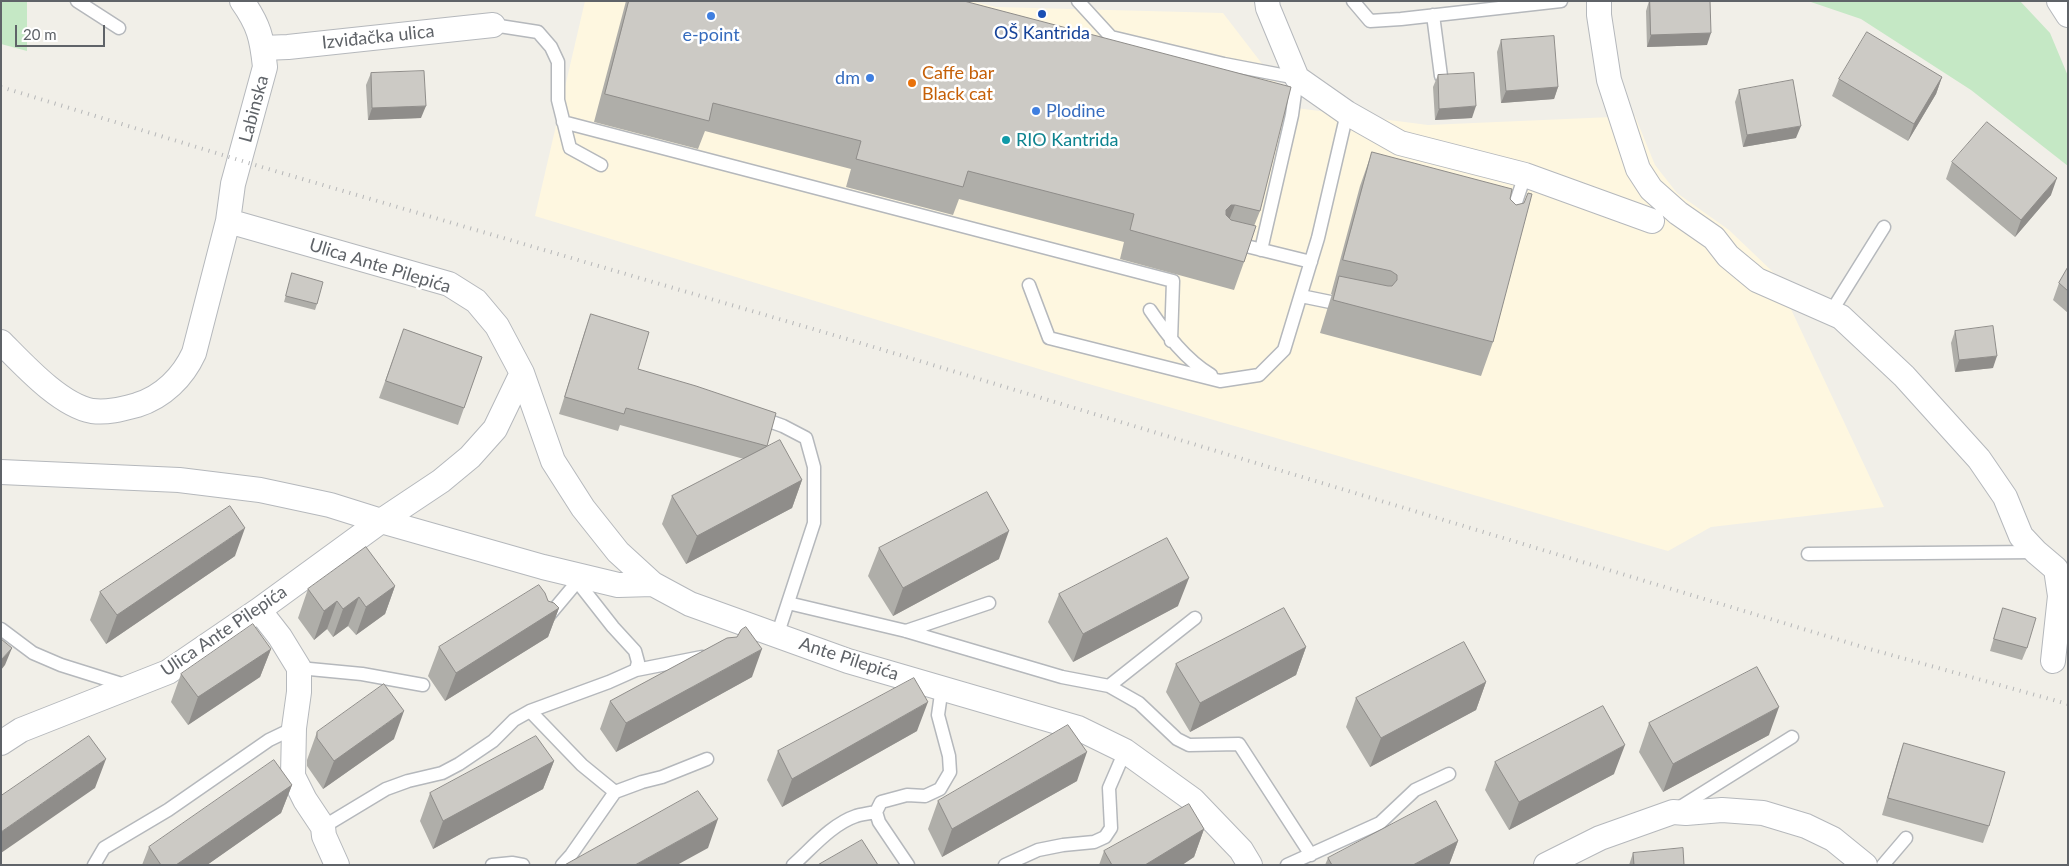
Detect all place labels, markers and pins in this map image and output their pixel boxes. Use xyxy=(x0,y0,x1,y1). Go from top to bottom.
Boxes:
marker: OŠ Kantrida xyxy=(1036,8,1048,20)
marker: e-point xyxy=(705,10,717,22)
place label: OŠ Kantrida xyxy=(994,22,1090,44)
place label: e-point xyxy=(682,24,740,46)
place label: Caffe bar Black cat xyxy=(922,62,994,104)
place label: dm xyxy=(835,67,860,89)
marker: dm xyxy=(864,72,876,84)
marker: Caffe bar Black cat xyxy=(906,77,918,89)
place label: Plodine xyxy=(1046,100,1105,122)
marker: Plodine xyxy=(1030,105,1042,117)
place label: RIO Kantrida xyxy=(1016,129,1118,151)
marker: RIO Kantrida xyxy=(1000,134,1012,146)

